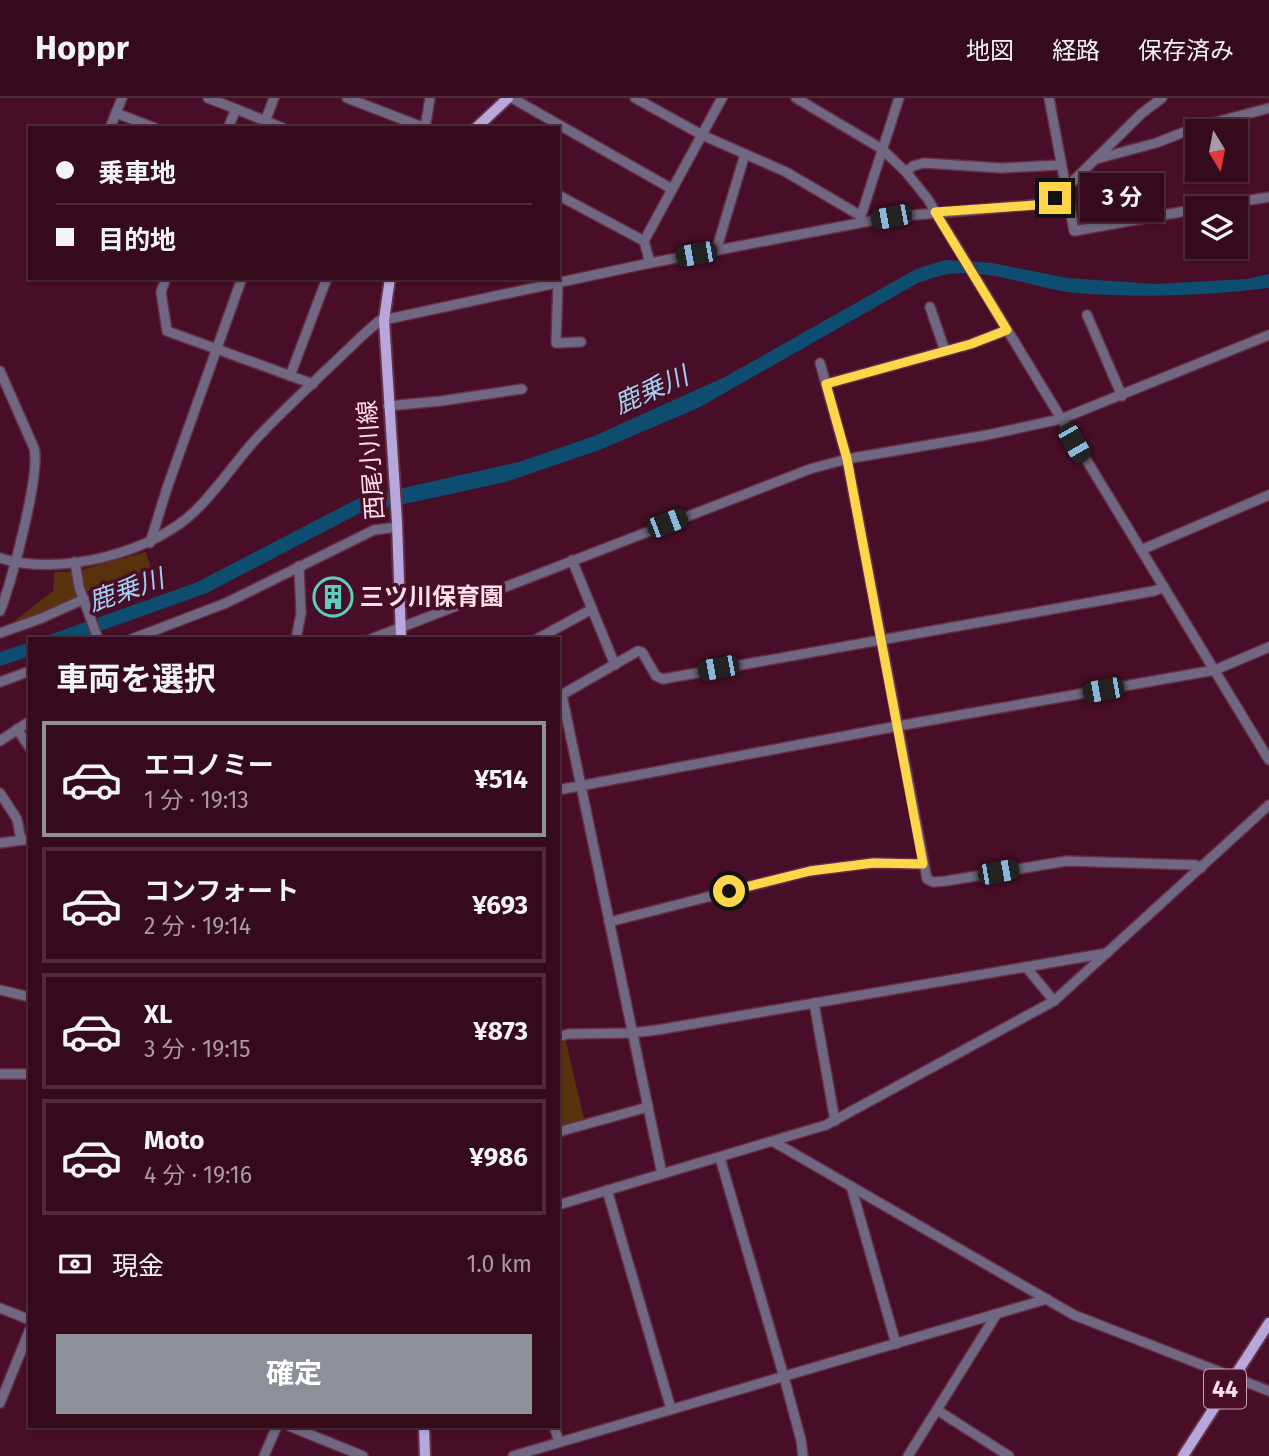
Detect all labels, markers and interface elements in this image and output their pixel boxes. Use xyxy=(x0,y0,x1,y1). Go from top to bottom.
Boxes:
text: Hoppr xyxy=(35,28,129,68)
text: 地図 xyxy=(966,37,1014,65)
text: 経路 xyxy=(1052,37,1100,65)
text: 保存済み xyxy=(1138,37,1234,65)
north arrow xyxy=(1185,119,1248,182)
map controls xyxy=(1185,119,1248,259)
text: 乗車地 xyxy=(98,158,176,189)
callout: 3 分 xyxy=(1080,174,1164,222)
route end xyxy=(1039,182,1071,214)
text: 3 分 xyxy=(1102,183,1142,211)
button: layers xyxy=(1185,196,1248,259)
car xyxy=(869,203,914,231)
text: 目的地 xyxy=(98,225,176,256)
car xyxy=(674,240,719,268)
water label: 鹿乗川 xyxy=(609,359,696,420)
street label: 西尾小川線 xyxy=(353,399,389,521)
car xyxy=(1055,420,1094,466)
car xyxy=(644,506,691,540)
water label: 鹿乗川 xyxy=(84,562,171,618)
building icon: 三ツ川保育園 xyxy=(312,576,354,618)
place label: 三ツ川保育園 xyxy=(360,583,504,611)
car xyxy=(696,654,741,682)
text: 車両を選択 xyxy=(56,660,216,698)
car xyxy=(1081,676,1126,704)
icon: car xyxy=(60,748,123,811)
text: エコノミー xyxy=(144,750,274,781)
text: ¥514 xyxy=(474,764,528,795)
text: 1 分 · 19:13 xyxy=(144,786,249,814)
car xyxy=(976,858,1021,886)
icon: car xyxy=(60,874,123,937)
route start xyxy=(713,875,745,907)
text: コンフォート xyxy=(144,876,299,907)
text: ¥693 xyxy=(472,890,528,921)
text: 2 分 · 19:14 xyxy=(144,912,251,940)
text: XL xyxy=(144,999,172,1030)
icon: car xyxy=(60,1000,123,1063)
text: ¥873 xyxy=(473,1016,528,1047)
text: 3 分 · 19:15 xyxy=(144,1035,250,1063)
text: Moto xyxy=(144,1125,204,1156)
icon: car xyxy=(60,1126,123,1189)
text: ¥986 xyxy=(469,1142,528,1173)
text: 4 分 · 19:16 xyxy=(144,1161,252,1189)
icon: cash xyxy=(56,1245,94,1283)
text: 1.0 km xyxy=(466,1250,532,1278)
text: 現金 xyxy=(112,1251,164,1282)
button: 確定 xyxy=(56,1334,532,1414)
road number: 44 xyxy=(1204,1370,1246,1408)

